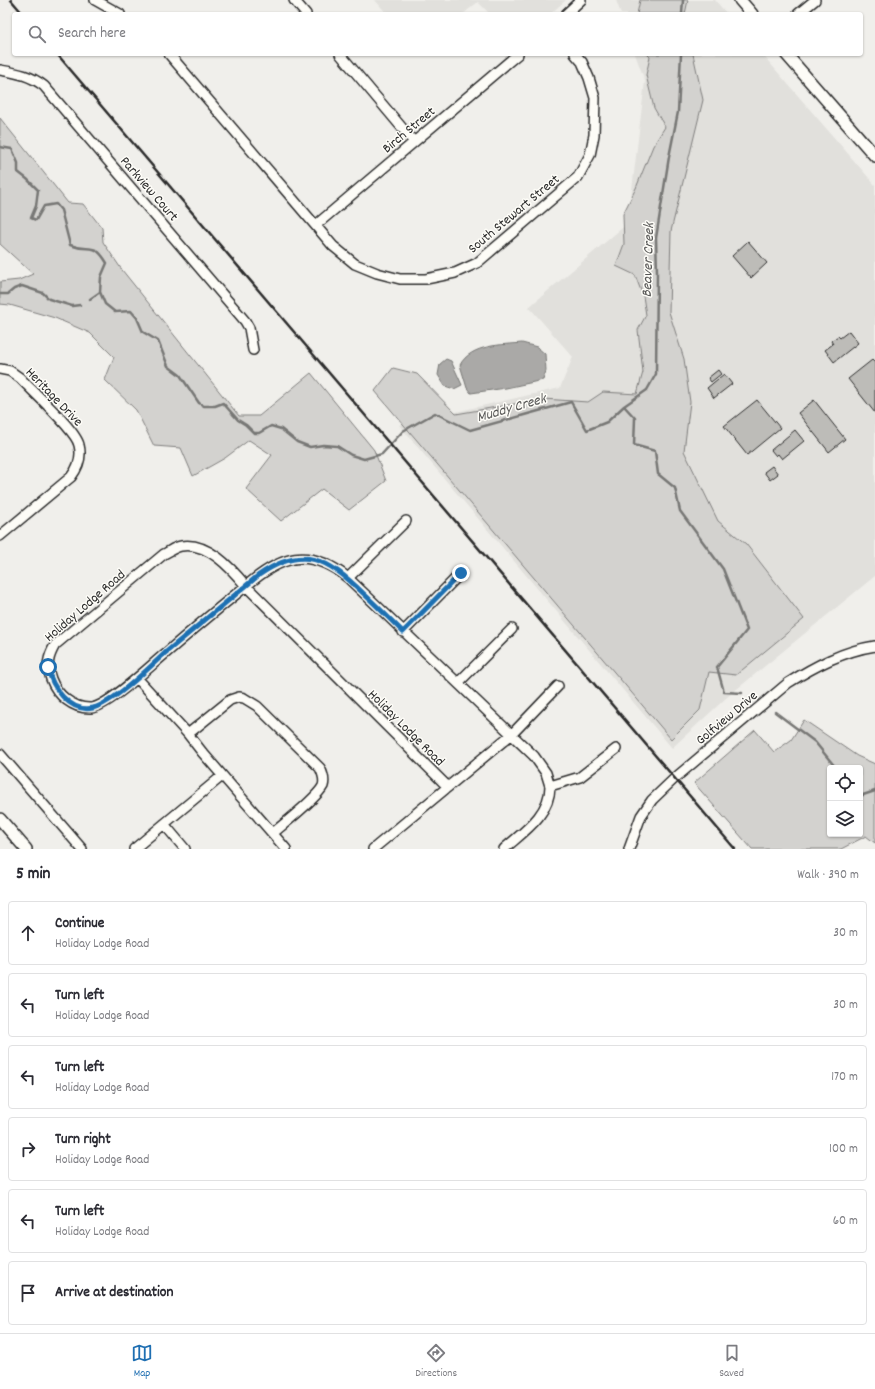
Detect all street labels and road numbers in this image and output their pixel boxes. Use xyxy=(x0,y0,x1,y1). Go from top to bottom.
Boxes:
street label: Birch Street xyxy=(378,102,440,159)
street label: Parkview Court xyxy=(115,152,182,226)
street label: South Stewart Street xyxy=(464,170,564,259)
street label: Heritage Drive xyxy=(20,363,87,431)
street label: Holiday Lodge Road xyxy=(40,566,130,647)
street label: Holiday Lodge Road xyxy=(363,685,449,771)
street label: Golfview Drive xyxy=(692,687,763,750)

